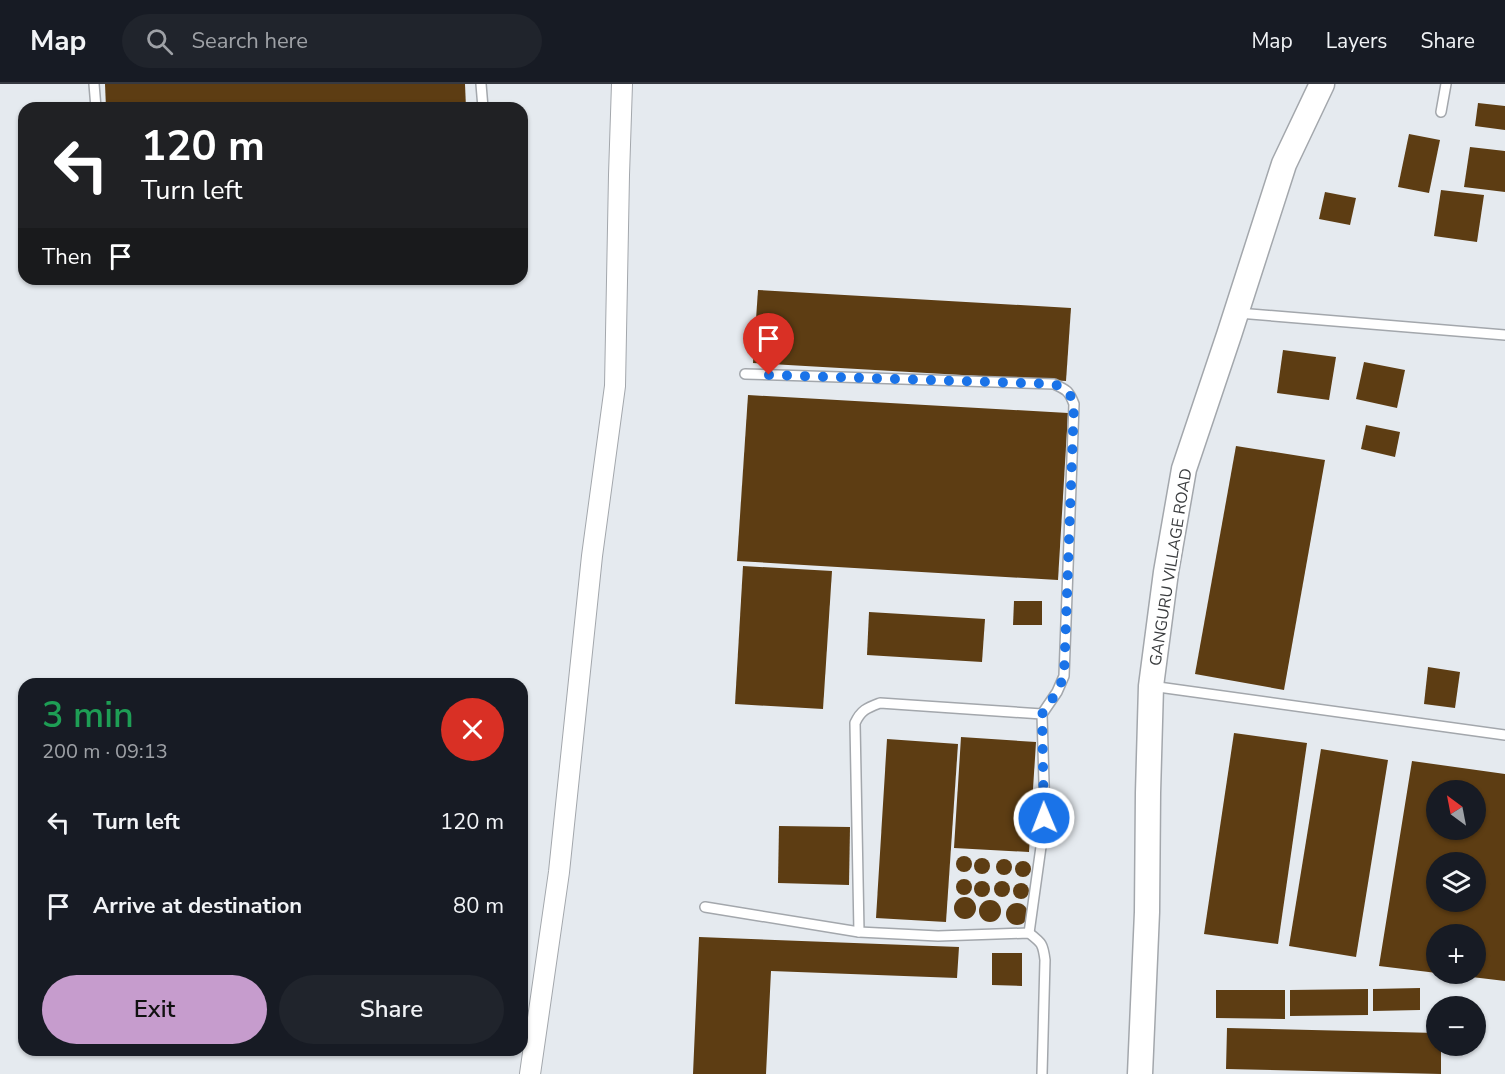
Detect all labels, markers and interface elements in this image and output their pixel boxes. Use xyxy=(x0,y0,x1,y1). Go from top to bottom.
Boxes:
search box xyxy=(122,14,542,68)
text: Map xyxy=(30,22,86,60)
icon: search xyxy=(143,25,176,58)
text: Search here xyxy=(191,26,308,56)
text: Map xyxy=(1251,27,1293,55)
text: Layers xyxy=(1326,27,1387,55)
text: Share xyxy=(1420,27,1475,55)
text: 120 m xyxy=(141,118,265,175)
icon: left xyxy=(42,126,120,204)
text: Turn left xyxy=(141,172,242,209)
icon: arrive xyxy=(104,240,137,273)
text: Then xyxy=(42,242,92,272)
pin xyxy=(743,313,794,375)
icon: arrive xyxy=(752,322,785,355)
street label: GANGURU VILLAGE ROAD xyxy=(1144,467,1197,668)
text: 3 min xyxy=(42,691,134,740)
button: close xyxy=(441,698,504,761)
text: 200 m · 09:13 xyxy=(42,738,168,765)
north arrow xyxy=(1426,780,1486,840)
map controls xyxy=(1426,780,1486,1056)
position arrow xyxy=(1012,786,1076,850)
icon: left xyxy=(42,806,75,839)
text: Turn left xyxy=(93,807,180,837)
text: 120 m xyxy=(440,807,504,837)
button: layers xyxy=(1426,852,1486,912)
icon: arrive xyxy=(42,890,75,923)
text: Arrive at destination xyxy=(93,891,302,921)
text: 80 m xyxy=(453,891,504,921)
button: + xyxy=(1426,924,1486,984)
button: Exit xyxy=(42,975,267,1044)
button: Share xyxy=(279,975,504,1044)
button: − xyxy=(1426,996,1486,1056)

